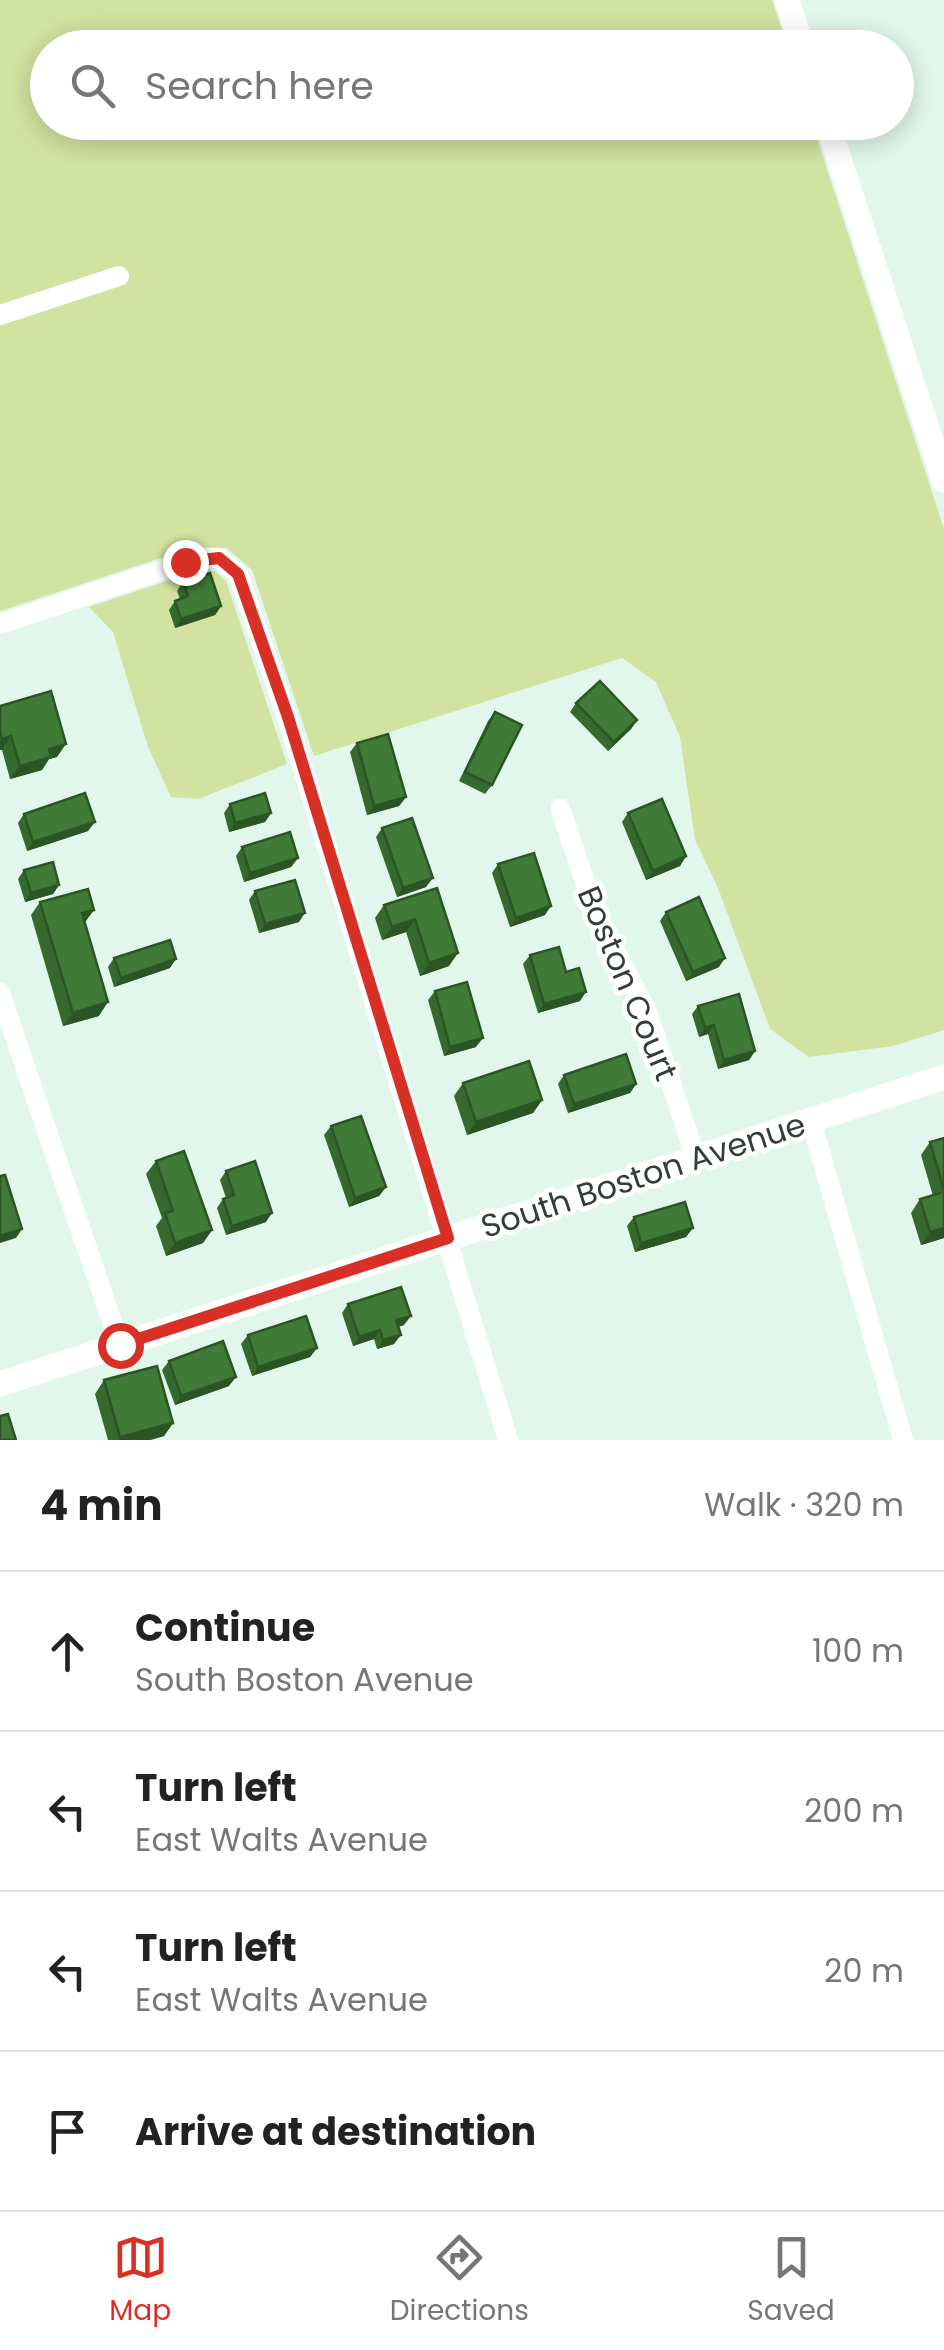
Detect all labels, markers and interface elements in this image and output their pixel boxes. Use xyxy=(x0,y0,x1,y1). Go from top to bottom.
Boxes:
search box xyxy=(30,30,914,140)
icon: search xyxy=(65,58,120,113)
text: Search here xyxy=(145,59,374,112)
route end xyxy=(163,540,209,586)
street label: Boston Court xyxy=(567,879,689,1087)
street label: South Boston Avenue xyxy=(475,1101,811,1249)
route start xyxy=(98,1323,144,1369)
text: 4 min xyxy=(40,1476,163,1535)
text: Walk · 320 m xyxy=(704,1482,904,1527)
text: Continue xyxy=(135,1601,315,1654)
icon: ahead xyxy=(40,1624,95,1679)
text: 100 m xyxy=(812,1628,904,1673)
text: South Boston Avenue xyxy=(135,1657,474,1702)
text: Turn left xyxy=(135,1761,297,1814)
icon: left xyxy=(40,1784,95,1839)
text: 200 m xyxy=(804,1788,904,1833)
text: East Walts Avenue xyxy=(135,1817,428,1862)
text: Turn left xyxy=(135,1921,297,1974)
icon: left xyxy=(40,1944,95,1999)
text: 20 m xyxy=(824,1948,904,1993)
text: East Walts Avenue xyxy=(135,1977,428,2022)
icon: arrive xyxy=(40,2104,95,2159)
text: Arrive at destination xyxy=(135,2105,536,2158)
tab: Map xyxy=(109,2230,171,2332)
tab: Directions xyxy=(390,2230,529,2332)
tab: Saved xyxy=(747,2230,835,2332)

